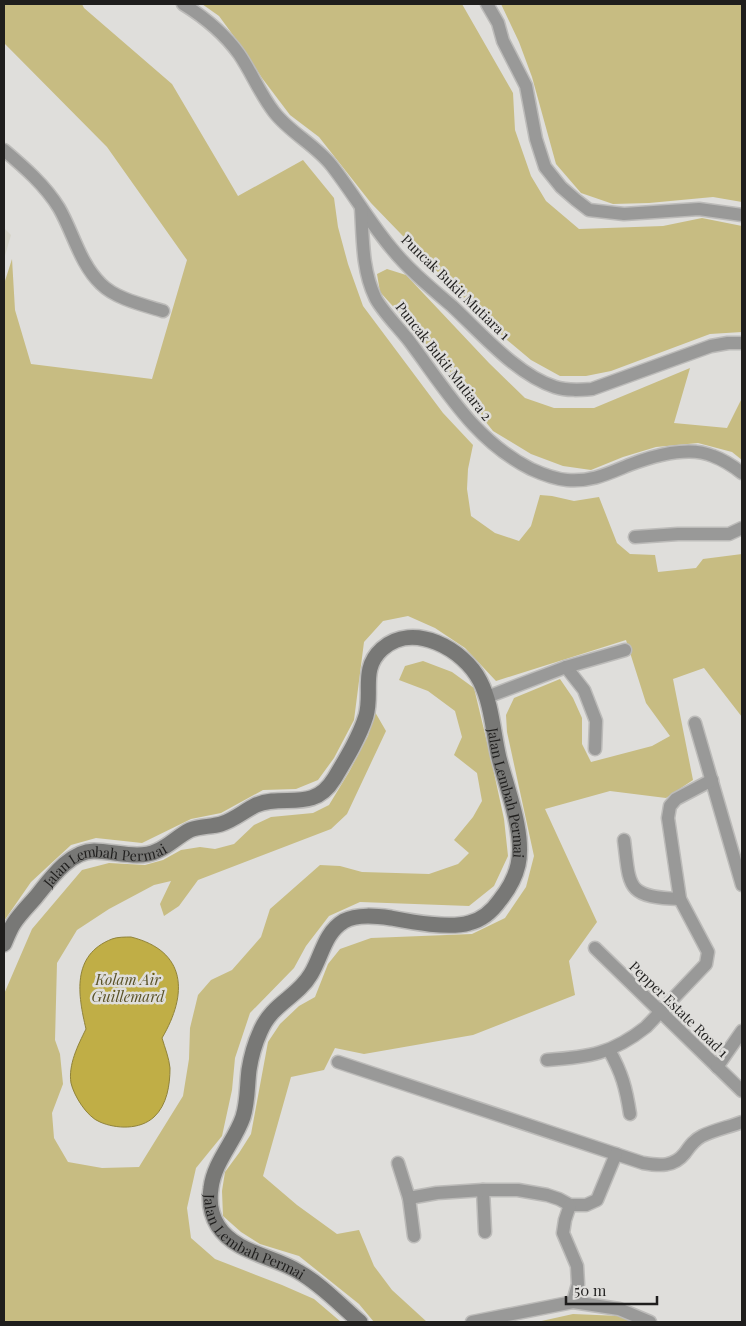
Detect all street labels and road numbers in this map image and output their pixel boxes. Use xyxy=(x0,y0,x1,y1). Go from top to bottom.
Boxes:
street label: Puncak Bukit Mutiara 1 xyxy=(398,230,514,344)
street label: Puncak Bukit Mutiara 2 xyxy=(392,298,497,425)
street label: Jalan Lembah Permai xyxy=(484,725,529,859)
street label: Jalan Lembah Permai xyxy=(38,839,170,891)
street label: Pepper Estate Road 1 xyxy=(625,957,733,1061)
street label: Jalan Lembah Permai xyxy=(201,1193,309,1283)

